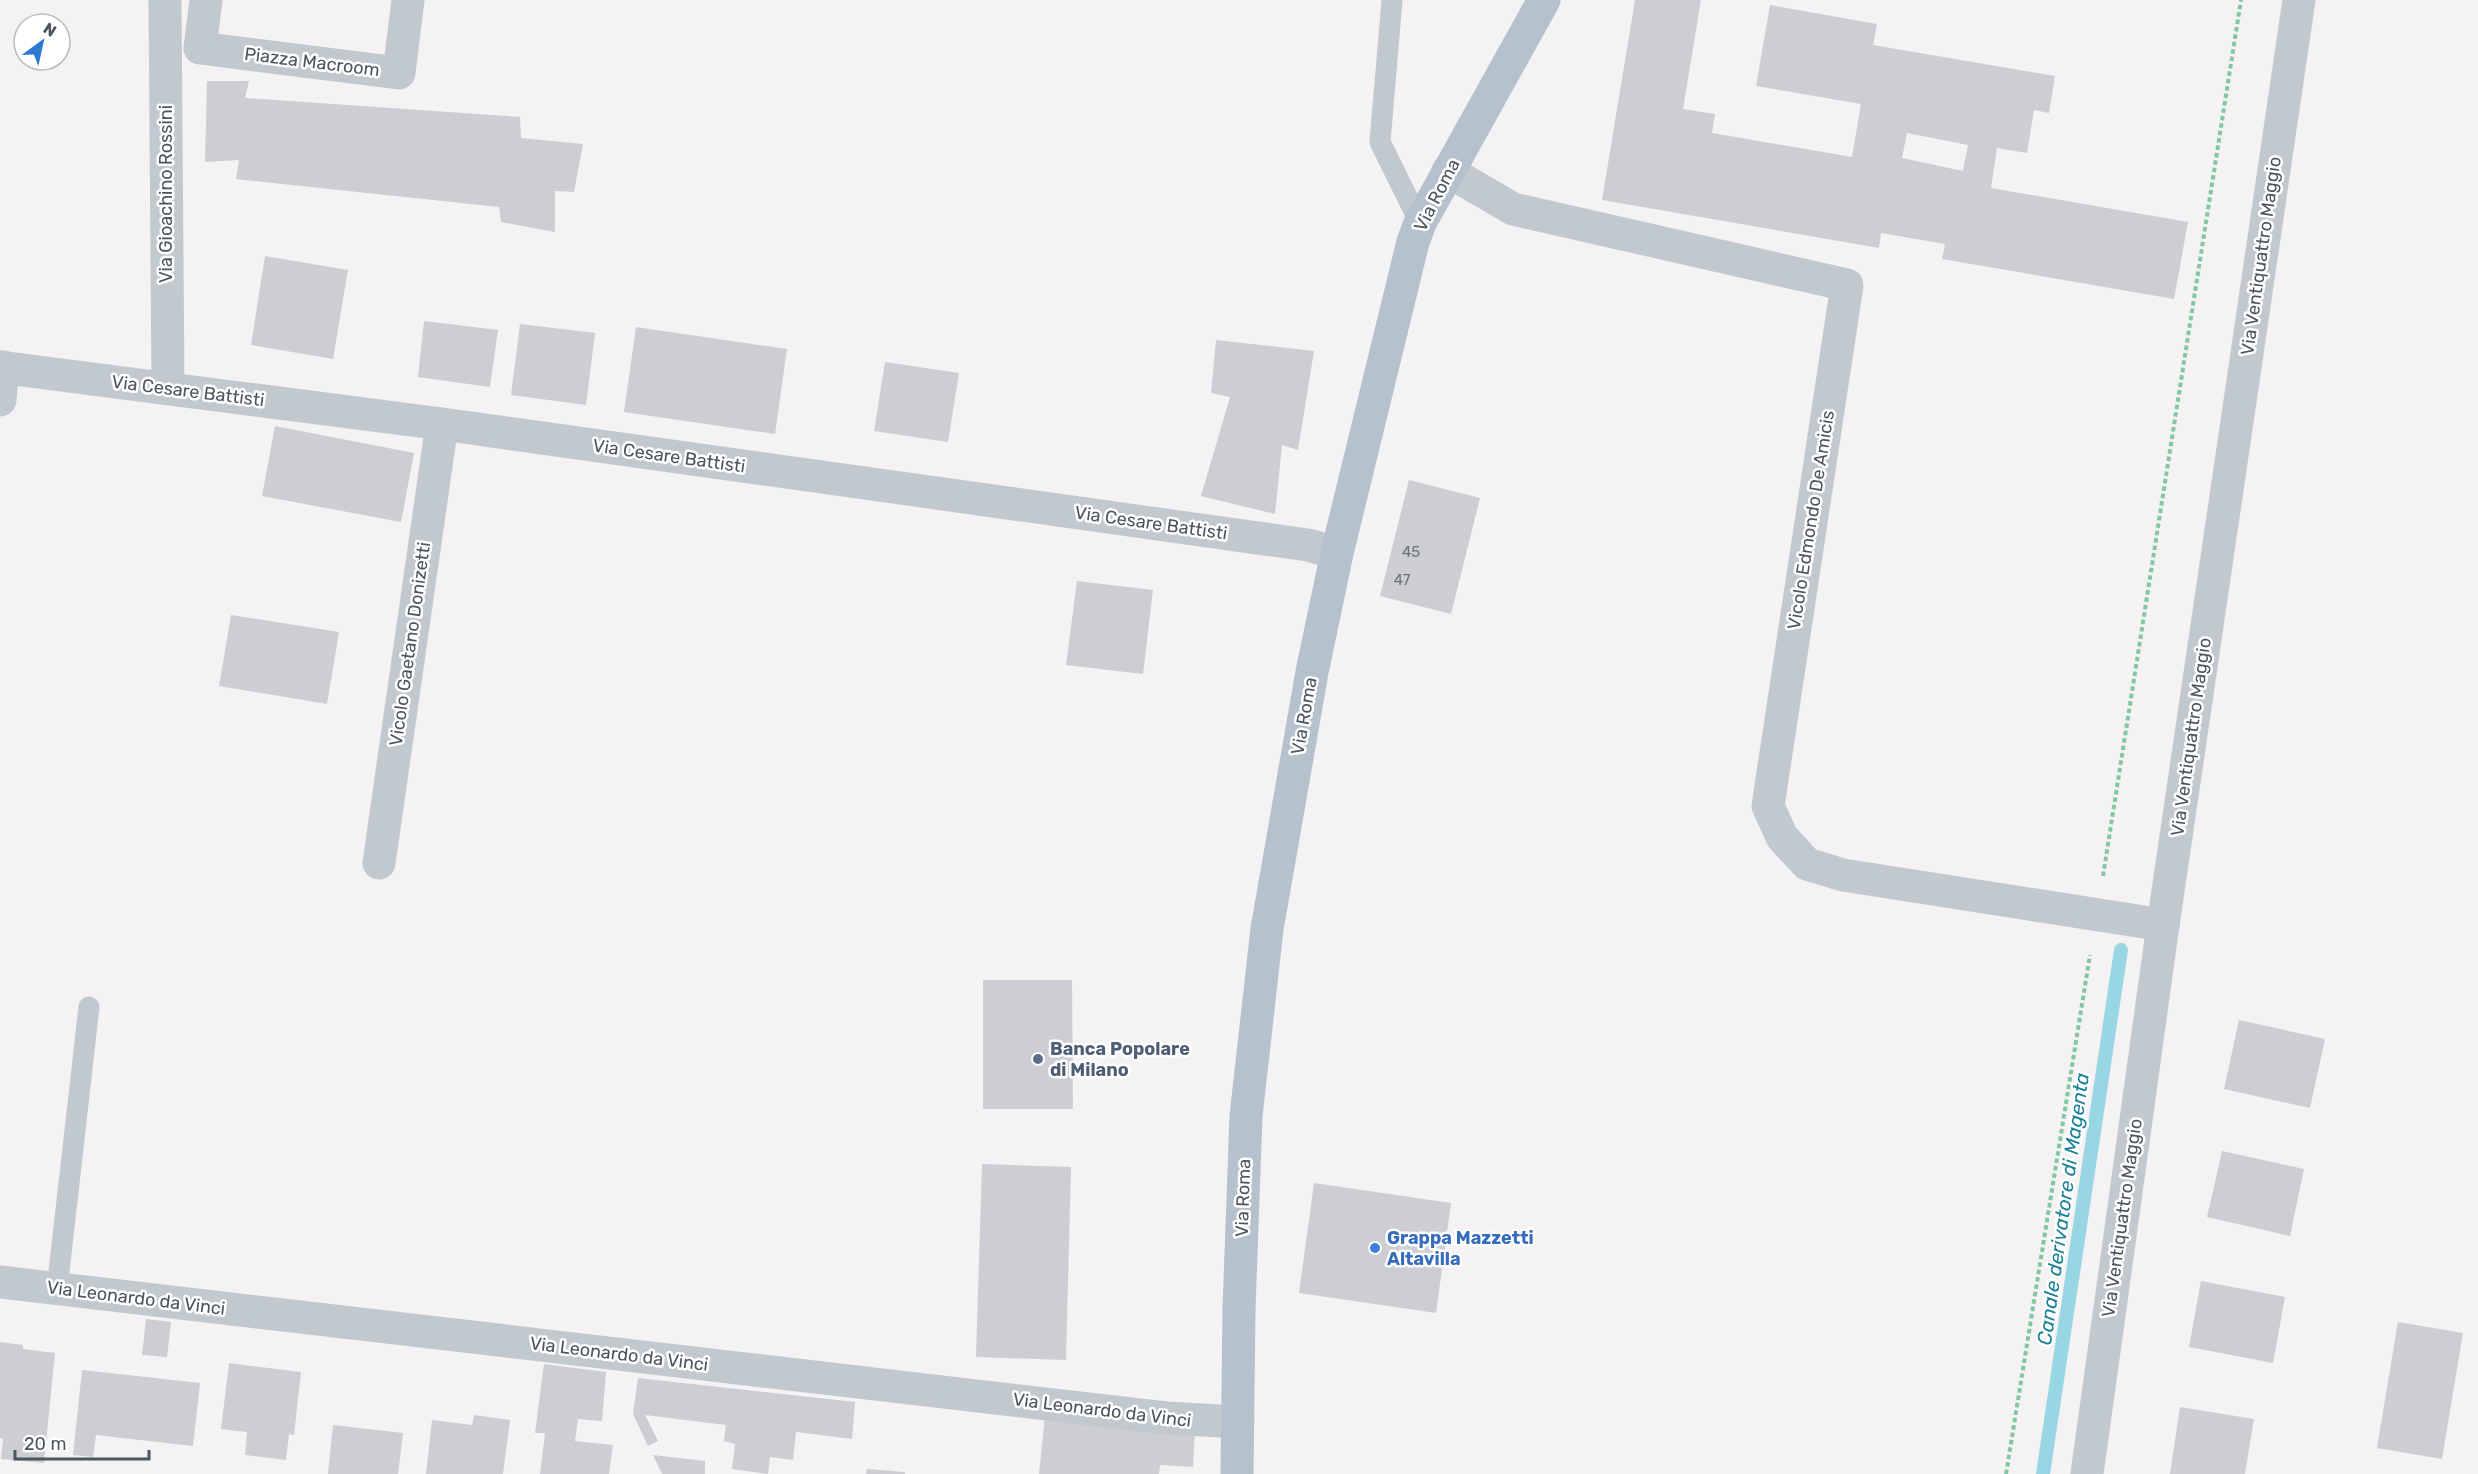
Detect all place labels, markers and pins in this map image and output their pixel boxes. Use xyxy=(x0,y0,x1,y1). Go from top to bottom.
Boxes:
place label: Banca Popolare di Milano xyxy=(1050,1038,1190,1081)
marker: Banca Popolare di Milano xyxy=(1031,1052,1045,1066)
place label: Grappa Mazzetti Altavilla xyxy=(1387,1227,1534,1270)
marker: Grappa Mazzetti Altavilla xyxy=(1368,1241,1382,1255)

